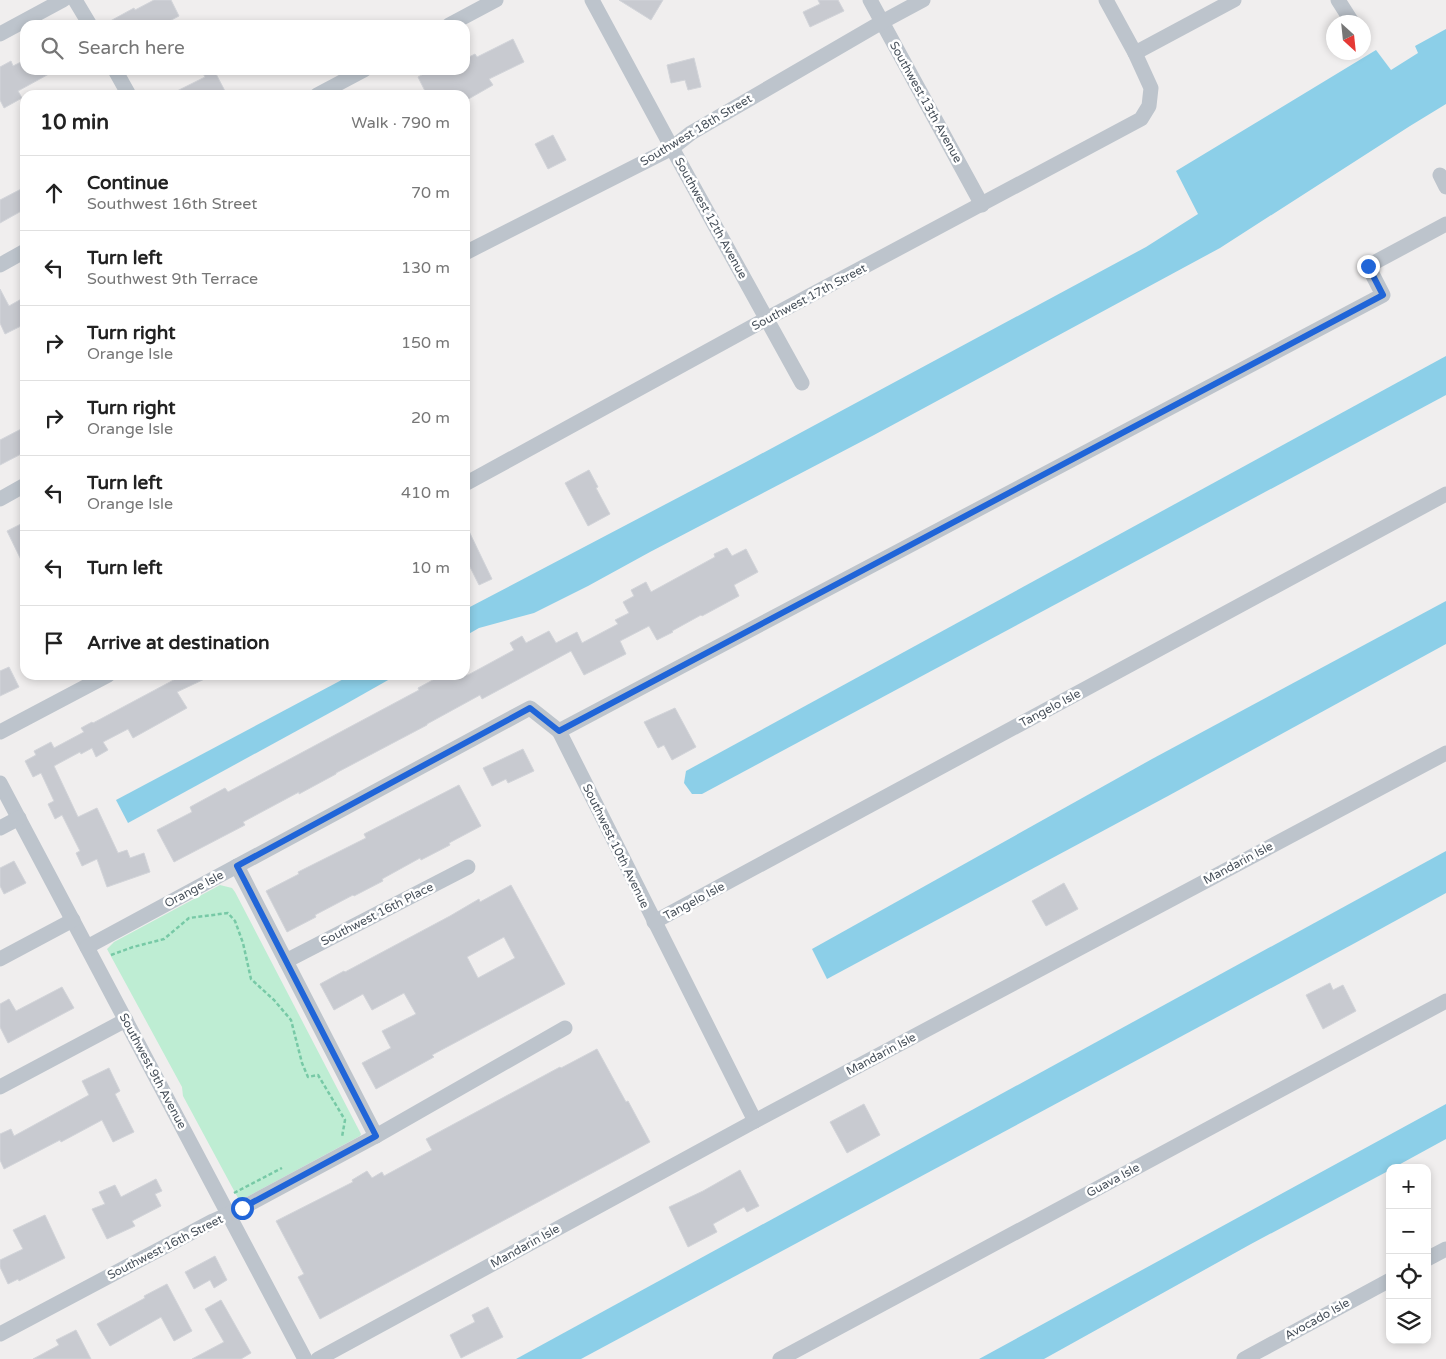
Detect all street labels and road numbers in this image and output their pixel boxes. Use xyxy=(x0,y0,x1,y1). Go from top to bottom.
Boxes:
street label: Southwest 13th Avenue xyxy=(887,39,965,165)
street label: Southwest 18th Street xyxy=(638,91,755,169)
street label: Southwest 12th Avenue xyxy=(672,155,750,281)
street label: Southwest 17th Street xyxy=(749,261,869,333)
street label: Tangelo Isle xyxy=(1017,686,1083,730)
street label: Southwest 10th Avenue xyxy=(580,782,652,911)
street label: Mandarin Isle xyxy=(1201,839,1275,887)
street label: Orange Isle xyxy=(162,868,226,910)
street label: Southwest 16th Place xyxy=(318,879,436,948)
street label: Tangelo Isle xyxy=(661,879,727,923)
street label: Southwest 9th Avenue xyxy=(117,1011,190,1131)
street label: Mandarin Isle xyxy=(844,1030,918,1078)
street label: Guava Isle xyxy=(1084,1160,1142,1200)
street label: Southwest 16th Street xyxy=(105,1212,225,1282)
street label: Mandarin Isle xyxy=(488,1221,562,1271)
street label: Avocado Isle xyxy=(1282,1295,1352,1343)

